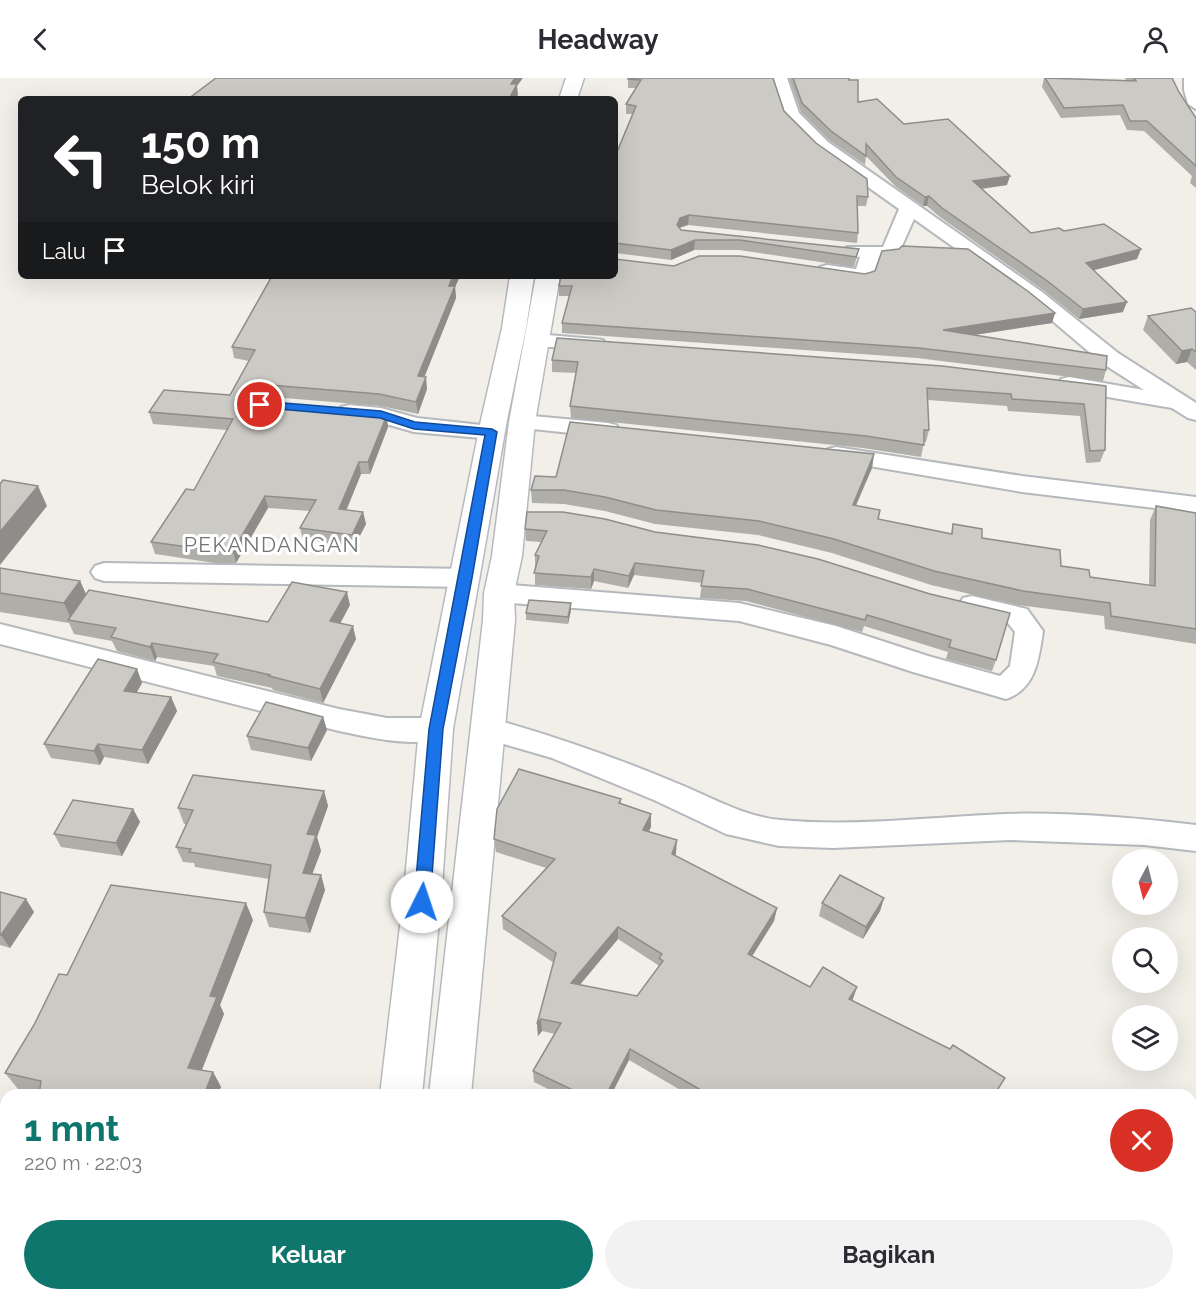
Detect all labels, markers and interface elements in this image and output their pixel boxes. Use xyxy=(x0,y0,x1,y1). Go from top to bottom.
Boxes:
icon: back xyxy=(24,23,57,56)
icon: person xyxy=(1139,23,1172,56)
text: Headway xyxy=(538,24,659,55)
text: 150 m xyxy=(141,119,260,168)
icon: left xyxy=(42,120,120,198)
text: Belok kiri xyxy=(141,169,255,200)
icon: arrive xyxy=(98,234,131,267)
text: Lalu xyxy=(42,238,86,264)
pin xyxy=(234,379,285,430)
icon: arrive xyxy=(243,388,276,421)
district label: PEKANDANGAN xyxy=(184,532,360,557)
north arrow xyxy=(1112,849,1178,915)
map controls xyxy=(1112,849,1178,1071)
position arrow xyxy=(390,870,454,934)
button: search xyxy=(1112,927,1178,993)
button: layers xyxy=(1112,1005,1178,1071)
text: 1 mnt xyxy=(24,1107,119,1149)
button: close xyxy=(1110,1109,1173,1172)
text: 220 m · 22:03 xyxy=(24,1151,142,1175)
button: Keluar xyxy=(24,1220,593,1289)
button: Bagikan xyxy=(605,1220,1173,1289)

